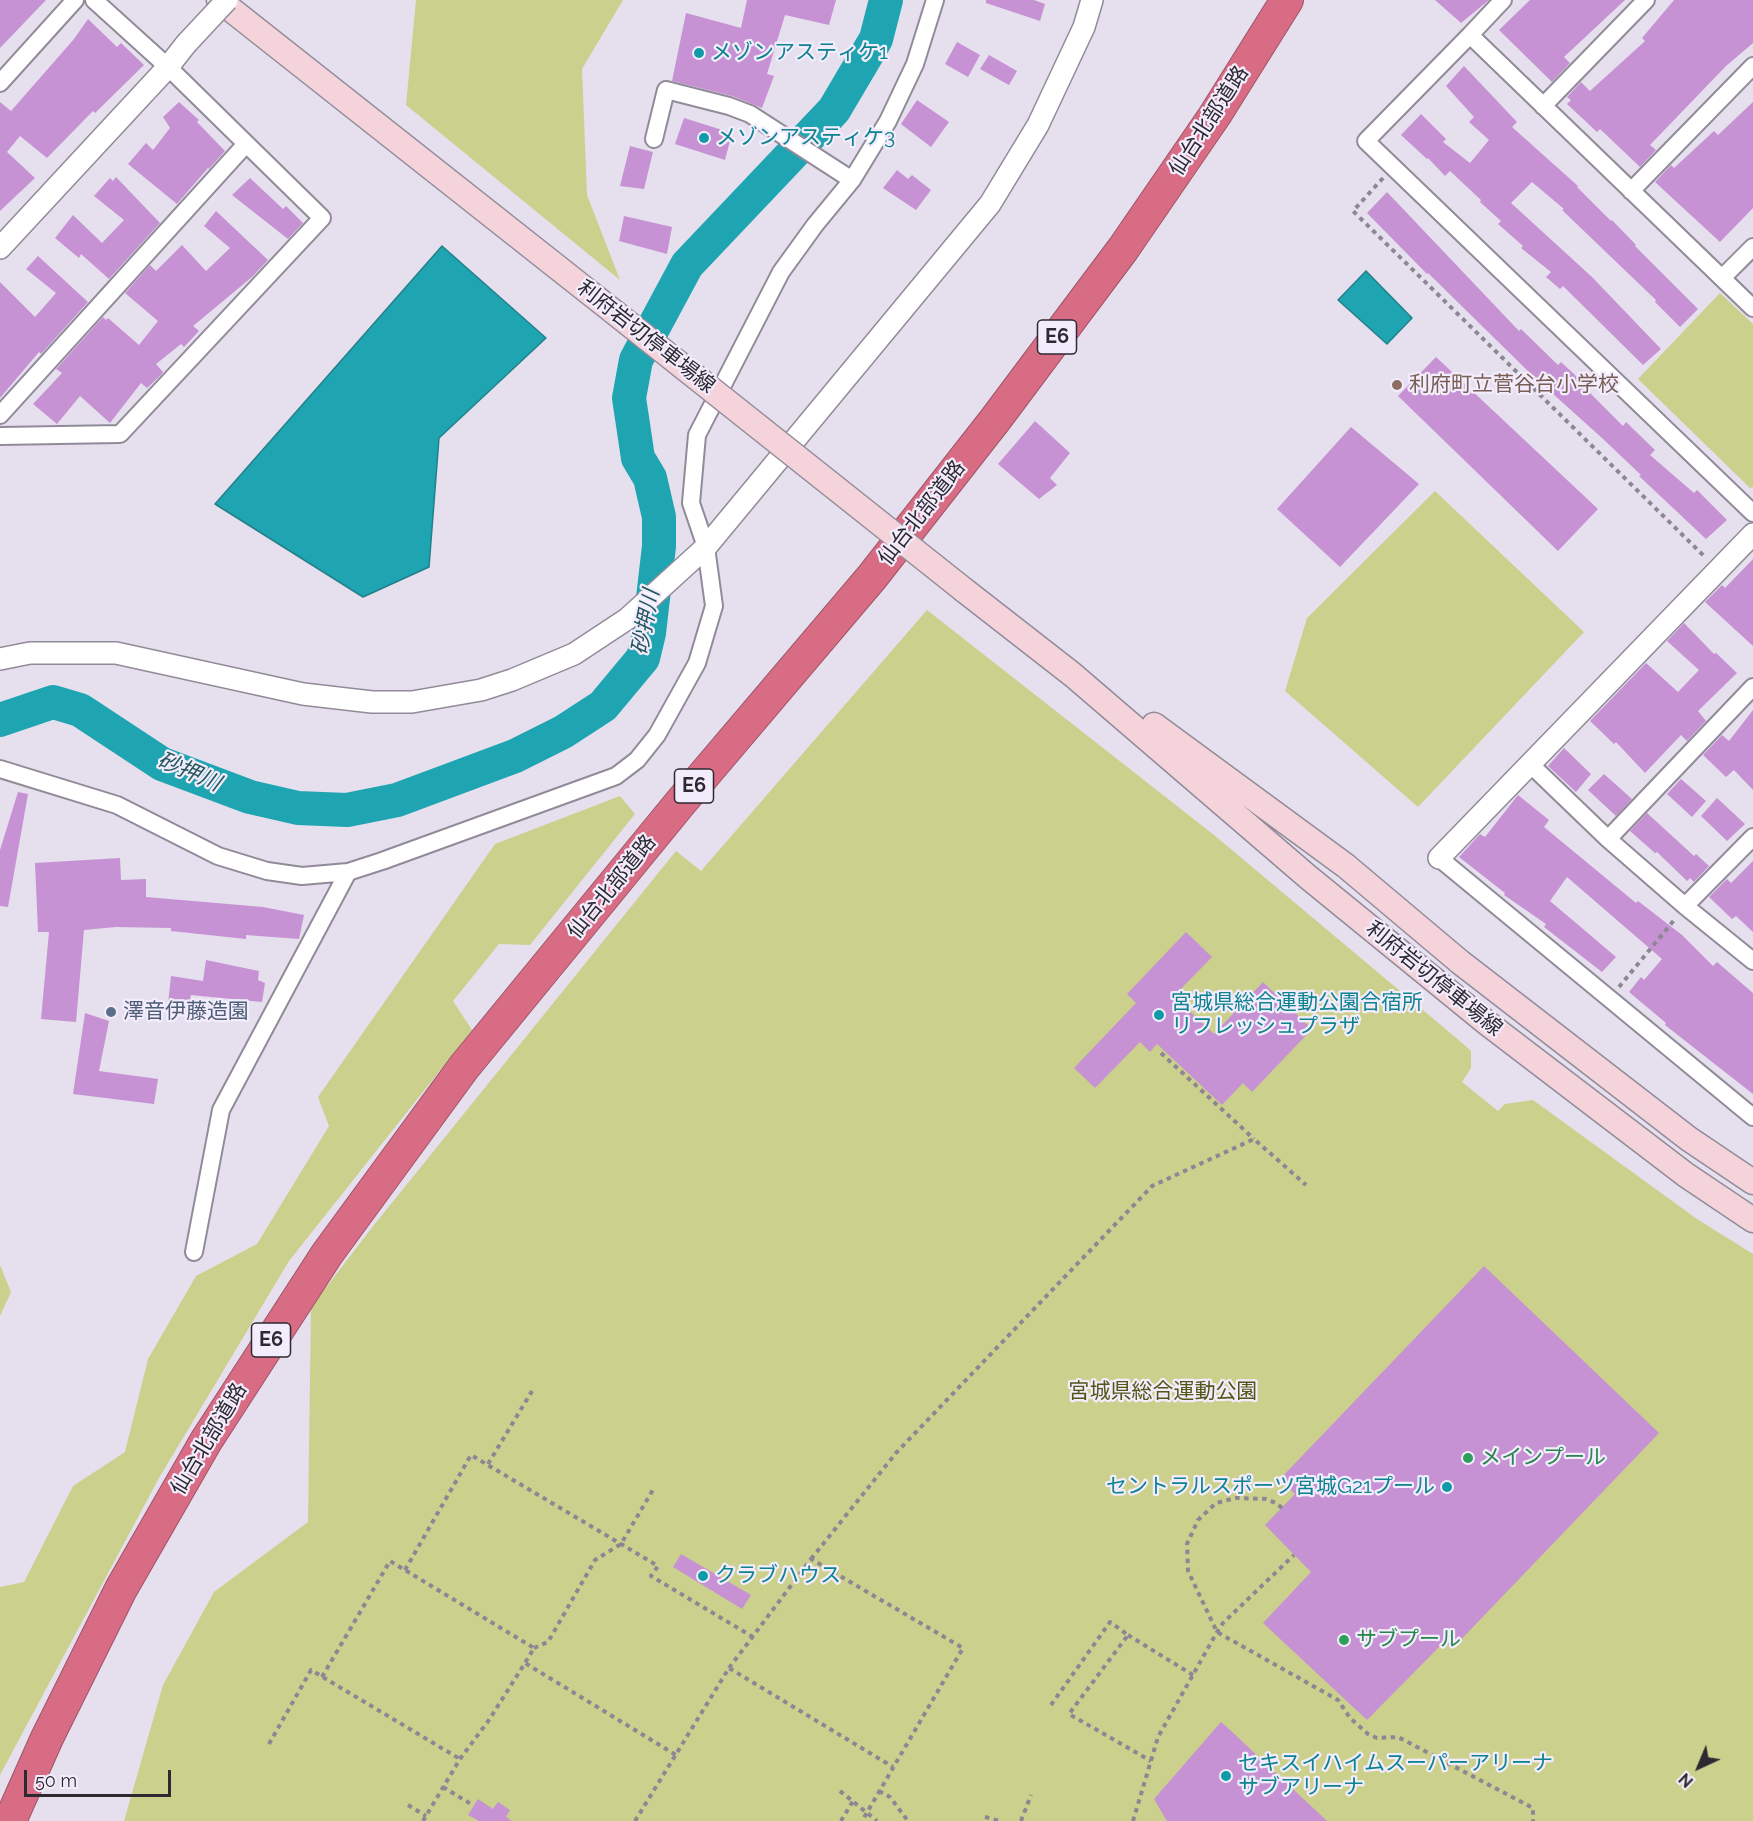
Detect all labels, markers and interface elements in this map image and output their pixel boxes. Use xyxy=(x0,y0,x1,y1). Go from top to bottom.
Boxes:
place label: メゾンアスティケ1 xyxy=(711,40,888,66)
marker: メゾンアスティケ1 xyxy=(692,46,706,60)
street label: 仙台北部道路 xyxy=(1164,61,1254,181)
place label: メゾンアスティケ3 xyxy=(716,125,895,151)
marker: メゾンアスティケ3 xyxy=(697,131,711,145)
street label: 利府岩切停車場線 xyxy=(572,275,720,399)
road number: E6 xyxy=(1038,320,1076,354)
place label: 利府町立菅谷台小学校 xyxy=(1409,372,1619,398)
marker: 利府町立菅谷台小学校 xyxy=(1390,378,1404,392)
street label: 仙台北部道路 xyxy=(873,456,971,570)
water label: 砂押川 xyxy=(627,587,665,657)
water label: 砂押川 xyxy=(153,747,225,797)
road number: E6 xyxy=(674,769,714,803)
street label: 仙台北部道路 xyxy=(563,830,661,944)
street label: 利府岩切停車場線 xyxy=(1361,916,1507,1042)
place label: 宮城県総合運動公園合宿所 リフレッシュプラザ xyxy=(1171,990,1423,1040)
place label: 澤音伊藤造園 xyxy=(123,999,249,1025)
marker: 澤音伊藤造園 xyxy=(104,1005,118,1019)
marker: 宮城県総合運動公園合宿所 リフレッシュプラザ xyxy=(1152,1008,1166,1022)
road number: E6 xyxy=(252,1323,290,1357)
street label: 仙台北部道路 xyxy=(166,1379,252,1499)
park label: 宮城県総合運動公園 xyxy=(1069,1379,1257,1405)
place label: メインプール xyxy=(1480,1445,1606,1471)
marker: メインプール xyxy=(1461,1451,1475,1465)
place label: セントラルスポーツ宮城G21プール xyxy=(1106,1474,1435,1500)
marker: セントラルスポーツ宮城G21プール xyxy=(1440,1480,1454,1494)
place label: クラブハウス xyxy=(715,1563,841,1589)
marker: クラブハウス xyxy=(696,1569,710,1583)
place label: サブプール xyxy=(1356,1627,1461,1653)
marker: サブプール xyxy=(1337,1633,1351,1647)
north arrow xyxy=(1669,1737,1729,1797)
place label: セキスイハイムスーパーアリーナ サブアリーナ xyxy=(1238,1751,1553,1801)
scale bar xyxy=(27,1758,174,1796)
marker: セキスイハイムスーパーアリーナ サブアリーナ xyxy=(1219,1769,1233,1783)
text: N xyxy=(1675,1769,1697,1791)
text: 50 m xyxy=(35,1770,77,1791)

